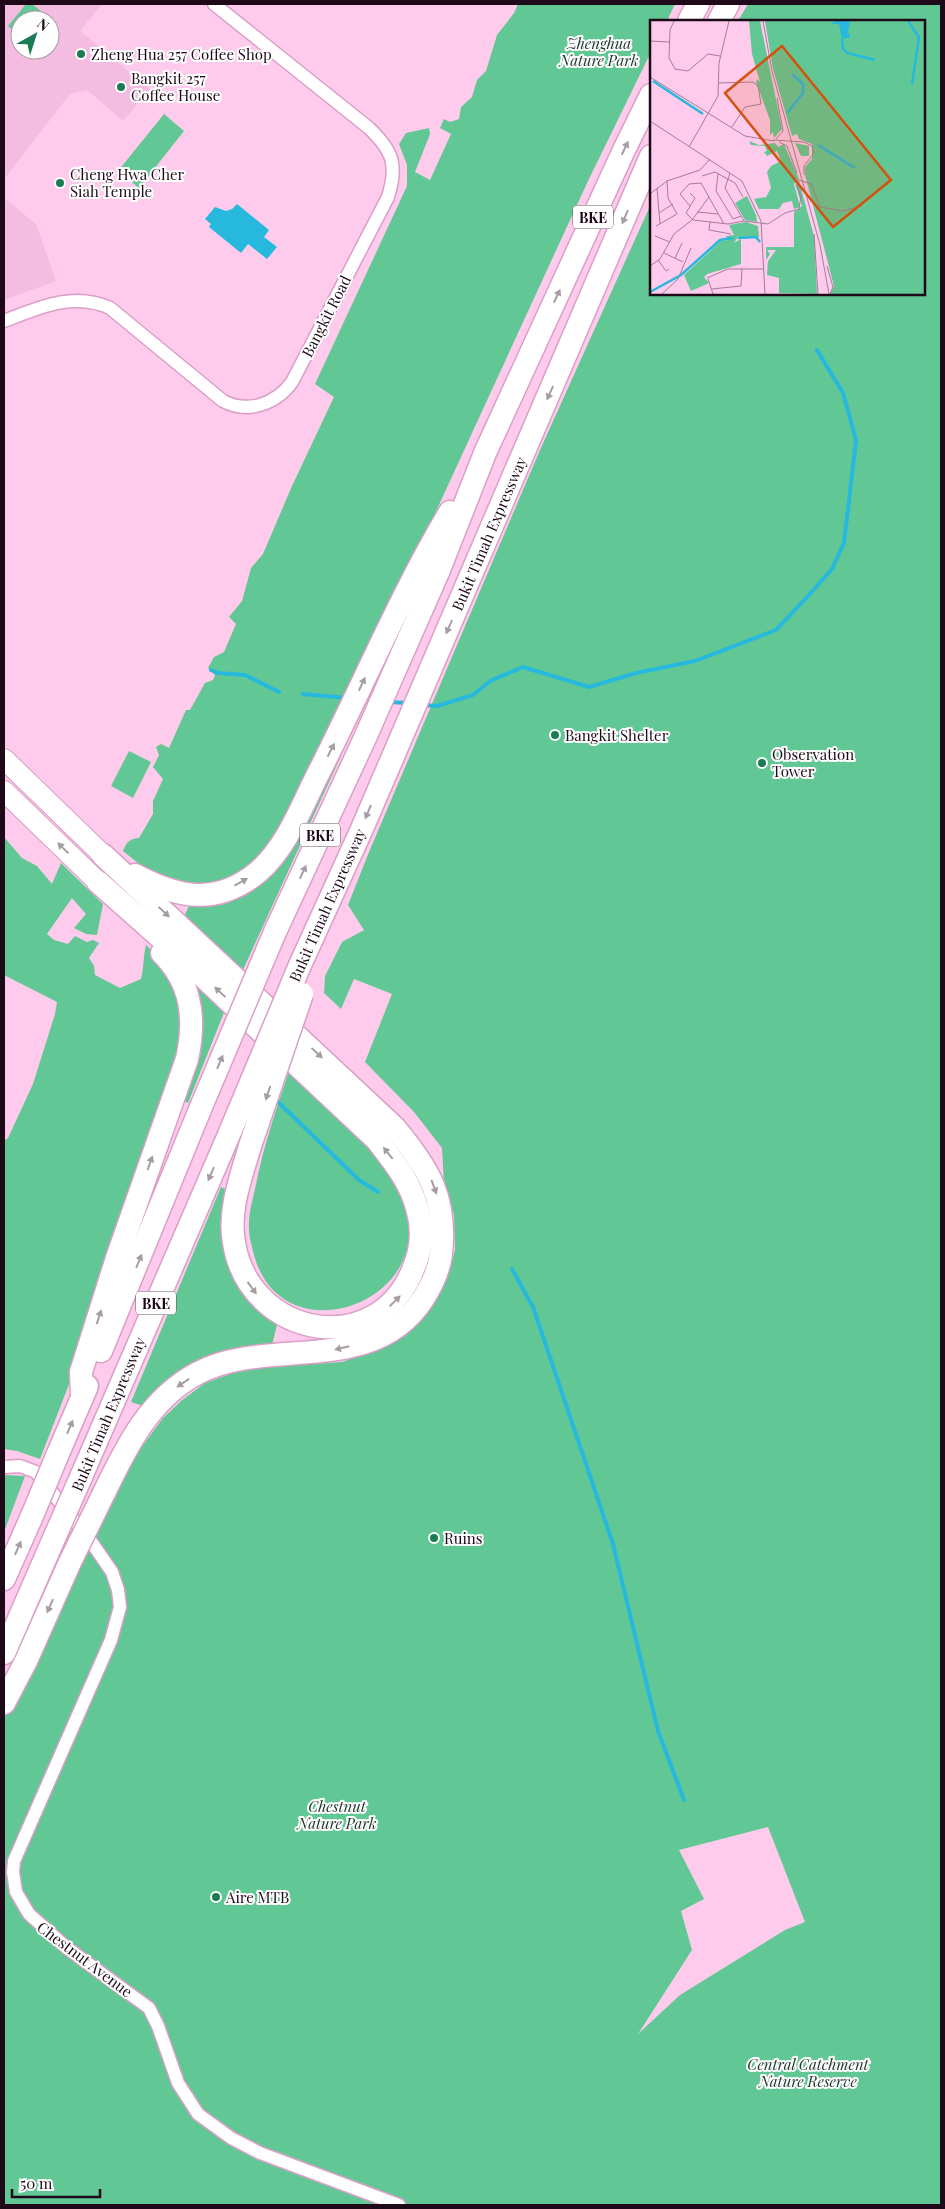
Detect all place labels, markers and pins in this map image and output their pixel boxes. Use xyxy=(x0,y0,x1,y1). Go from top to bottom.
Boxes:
place label: Zheng Hua 257 Coffee Shop xyxy=(91,44,272,64)
marker: Zheng Hua 257 Coffee Shop xyxy=(75,48,87,60)
place label: Bangkit 257 Coffee House xyxy=(131,68,220,105)
marker: Bangkit 257 Coffee House xyxy=(115,81,127,93)
place label: Cheng Hwa Cher Siah Temple xyxy=(70,164,185,201)
marker: Cheng Hwa Cher Siah Temple xyxy=(54,177,66,189)
place label: Bangkit Shelter xyxy=(565,725,669,745)
marker: Bangkit Shelter xyxy=(549,729,561,741)
place label: Observation Tower xyxy=(772,744,854,781)
marker: Observation Tower xyxy=(756,757,768,769)
place label: Ruins xyxy=(444,1528,483,1548)
marker: Ruins xyxy=(428,1532,440,1544)
place label: Aire MTB xyxy=(225,1887,289,1907)
marker: Aire MTB xyxy=(210,1891,222,1903)

